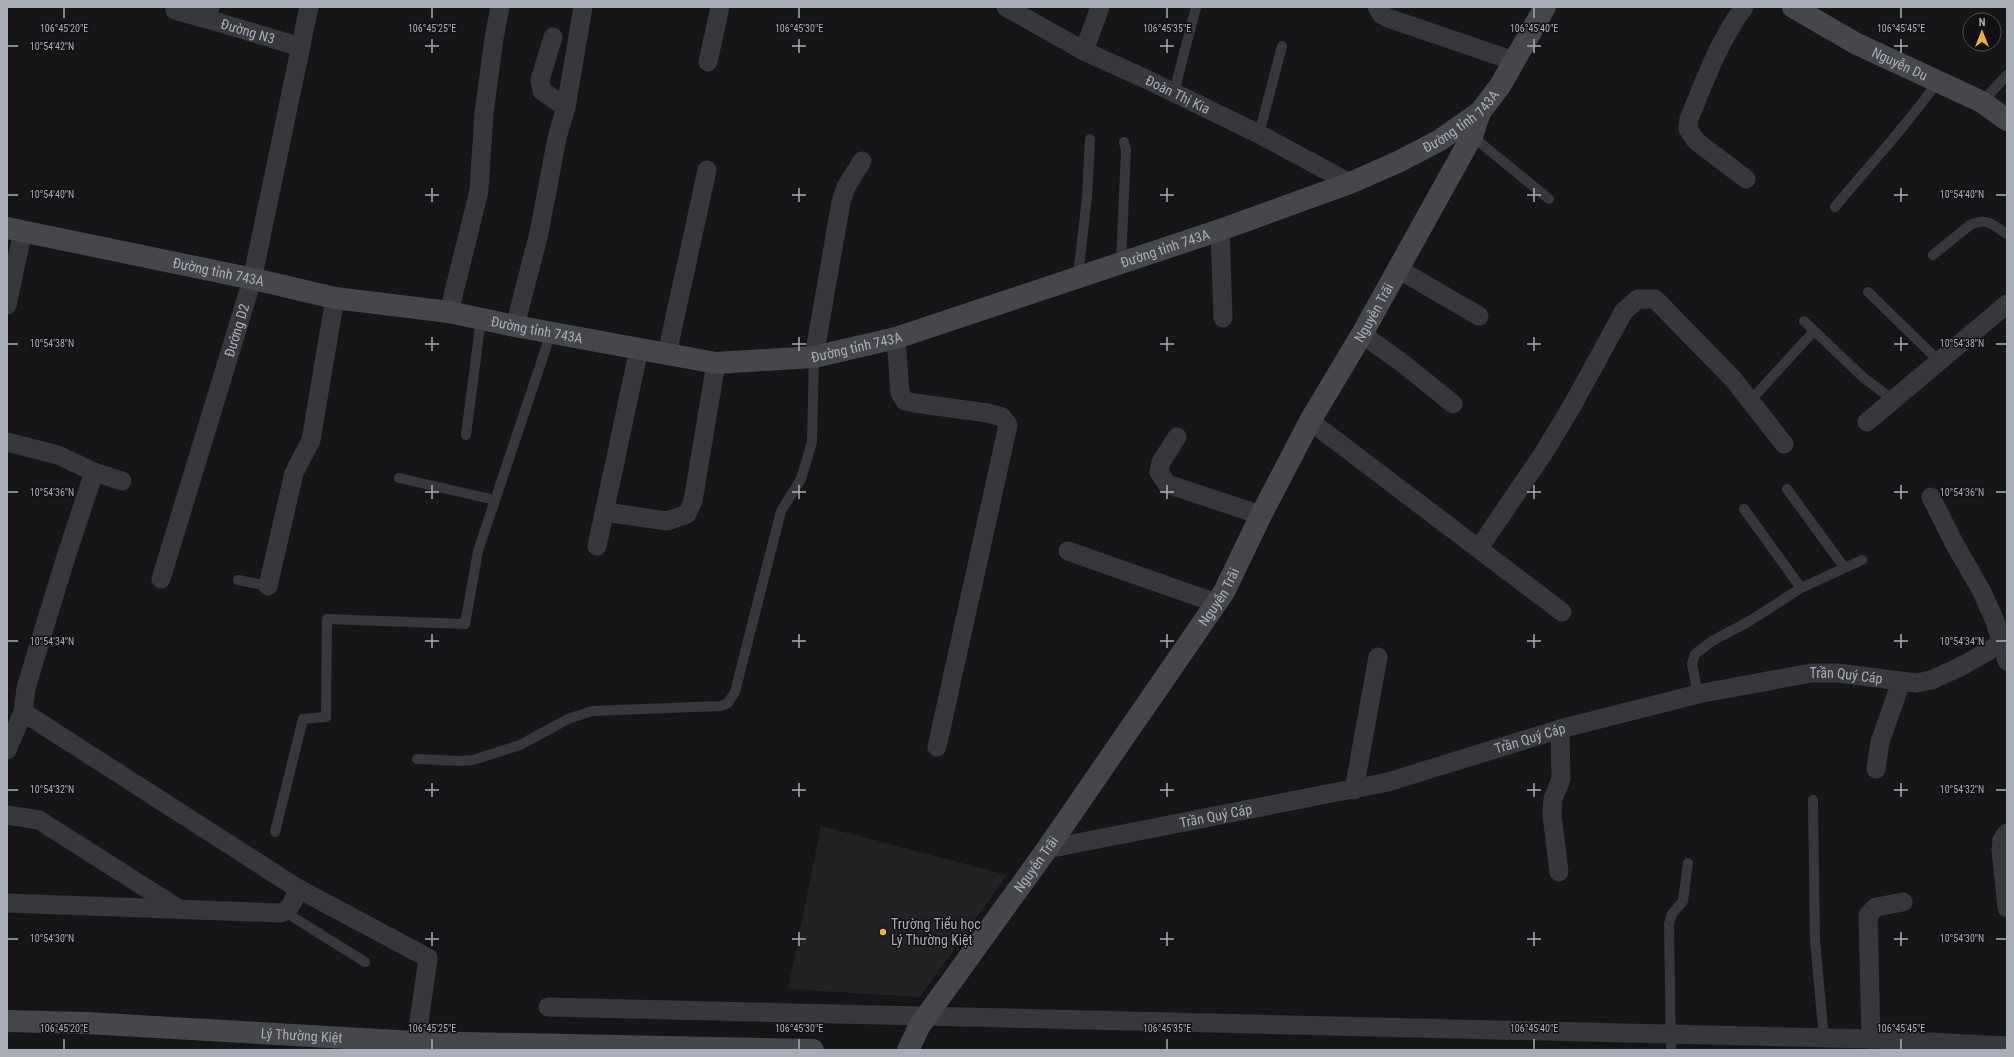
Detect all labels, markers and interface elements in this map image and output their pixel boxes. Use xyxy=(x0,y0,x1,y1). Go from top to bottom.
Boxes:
north arrow xyxy=(1962,12,2002,52)
street label: Đường N3 xyxy=(219,16,277,47)
text: N xyxy=(1979,16,1986,29)
text: 106°45'20"E xyxy=(40,23,88,34)
text: 106°45'25"E xyxy=(408,23,456,34)
text: 106°45'30"E xyxy=(775,23,823,34)
text: 106°45'35"E xyxy=(1143,23,1191,34)
text: 106°45'40"E xyxy=(1510,23,1558,34)
text: 106°45'45"E xyxy=(1877,23,1925,34)
text: 10°54'42"N xyxy=(30,41,74,52)
street label: Nguyễn Du xyxy=(1869,44,1930,84)
street label: Đoàn Thị Kia xyxy=(1143,72,1213,117)
street label: Đường tỉnh 743A xyxy=(1420,87,1502,156)
text: 10°54'40"N xyxy=(30,189,74,200)
text: 10°54'40"N xyxy=(1940,189,1984,200)
street label: Đường tỉnh 743A xyxy=(1118,226,1212,271)
street label: Đường tỉnh 743A xyxy=(171,255,266,289)
street label: Nguyễn Trãi xyxy=(1351,280,1397,345)
street label: Đường D2 xyxy=(221,302,252,359)
street label: Đường tỉnh 743A xyxy=(490,313,584,346)
street label: Đường tỉnh 743A xyxy=(810,329,904,365)
text: 10°54'38"N xyxy=(30,338,74,349)
text: 10°54'38"N xyxy=(1940,338,1984,349)
text: 10°54'36"N xyxy=(30,487,74,498)
text: 10°54'36"N xyxy=(1940,487,1984,498)
street label: Nguyễn Trãi xyxy=(1195,565,1242,629)
text: 10°54'34"N xyxy=(30,636,74,647)
text: 10°54'34"N xyxy=(1940,636,1984,647)
street label: Trần Quý Cáp xyxy=(1810,665,1884,687)
street label: Trần Quý Cáp xyxy=(1493,720,1567,757)
text: 10°54'32"N xyxy=(30,784,74,795)
text: 10°54'32"N xyxy=(1940,784,1984,795)
street label: Trần Quý Cáp xyxy=(1178,801,1253,831)
street label: Nguyễn Trãi xyxy=(1010,833,1061,895)
place label: Trường Tiểu học Lý Thường Kiệt xyxy=(891,916,981,948)
marker: Trường Tiểu học Lý Thường Kiệt xyxy=(878,927,888,937)
text: 10°54'30"N xyxy=(30,933,74,944)
text: 10°54'30"N xyxy=(1940,933,1984,944)
text: 106°45'20"E xyxy=(40,1023,88,1034)
text: 106°45'25"E xyxy=(408,1023,456,1034)
text: 106°45'30"E xyxy=(775,1023,823,1034)
text: 106°45'35"E xyxy=(1143,1023,1191,1034)
text: 106°45'40"E xyxy=(1510,1023,1558,1034)
text: 106°45'45"E xyxy=(1877,1023,1925,1034)
street label: Lý Thường Kiệt xyxy=(260,1025,343,1046)

